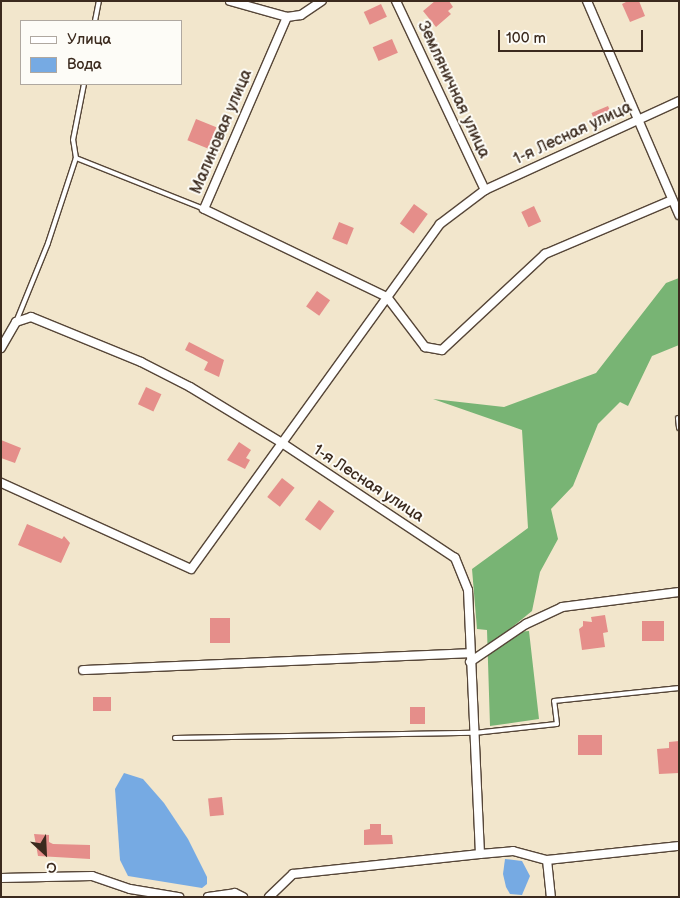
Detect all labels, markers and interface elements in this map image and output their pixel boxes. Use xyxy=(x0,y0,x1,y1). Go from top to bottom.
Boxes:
street label: Земляничная улица xyxy=(413,18,493,162)
legend xyxy=(20,20,182,85)
scale bar xyxy=(500,20,645,52)
text: 100 m xyxy=(506,29,546,48)
text: Улица xyxy=(67,30,111,49)
text: Вода xyxy=(67,55,102,74)
street label: Малиновая улица xyxy=(187,67,257,197)
street label: 1-я Лесная улица xyxy=(511,98,635,170)
street label: 1-я Лесная улица xyxy=(309,441,427,527)
north arrow xyxy=(20,828,70,878)
text: С xyxy=(44,857,60,877)

